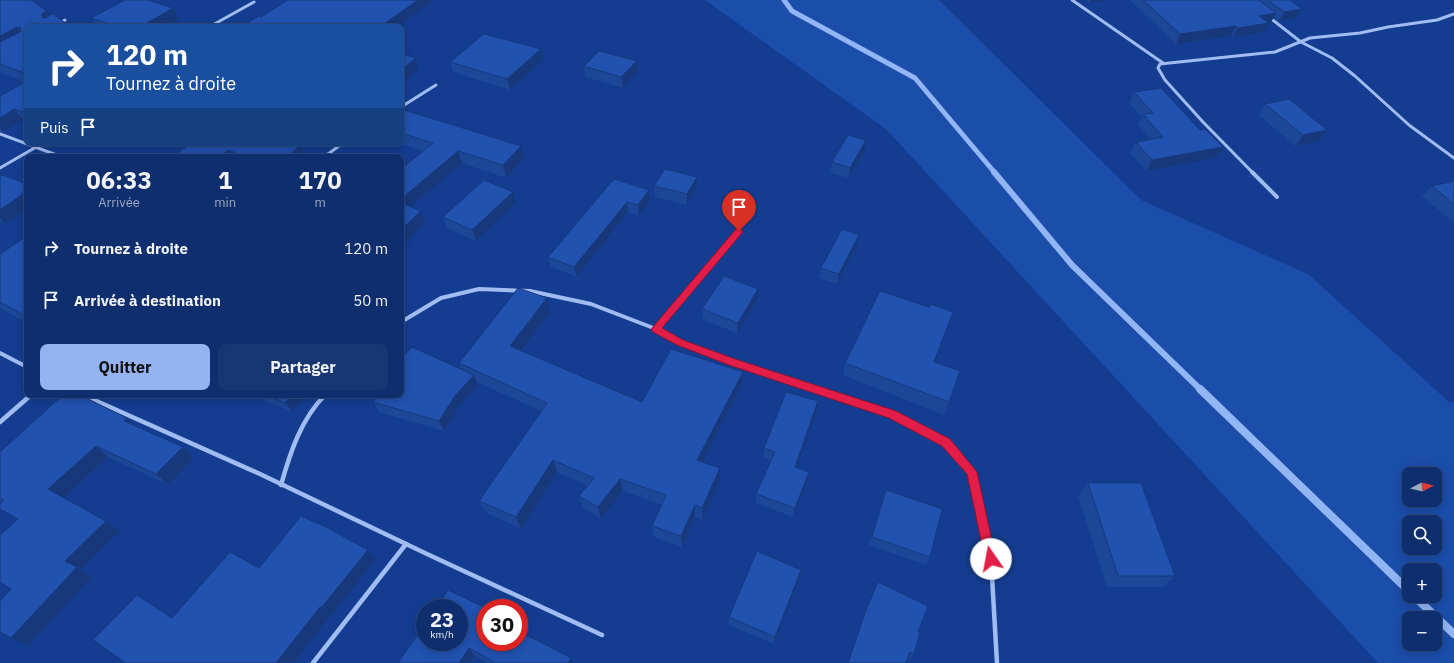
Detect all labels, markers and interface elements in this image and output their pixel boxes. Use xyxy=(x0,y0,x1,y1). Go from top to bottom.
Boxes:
text: 120 m xyxy=(106,36,188,73)
icon: right xyxy=(40,40,92,92)
text: Tournez à droite xyxy=(106,72,236,95)
icon: arrive xyxy=(77,116,99,138)
text: Puis xyxy=(40,118,69,137)
text: 06:33 xyxy=(86,164,152,196)
text: 1 xyxy=(218,164,232,196)
text: 170 xyxy=(298,164,342,196)
pin xyxy=(722,190,756,231)
text: Arrivée xyxy=(98,194,140,211)
text: min xyxy=(214,194,236,211)
text: m xyxy=(314,194,326,211)
icon: arrive xyxy=(728,196,750,218)
icon: right xyxy=(40,237,62,259)
text: Tournez à droite xyxy=(74,239,188,258)
text: 120 m xyxy=(344,239,388,258)
icon: arrive xyxy=(40,289,62,311)
text: Arrivée à destination xyxy=(74,291,221,310)
text: 50 m xyxy=(353,291,388,310)
button: Quitter xyxy=(40,344,210,390)
button: Partager xyxy=(218,344,388,390)
north arrow xyxy=(1402,467,1442,507)
map controls xyxy=(1402,467,1442,651)
button: search xyxy=(1402,515,1442,555)
position arrow xyxy=(970,538,1012,580)
button: + xyxy=(1402,563,1442,603)
speed limit sign: 30 xyxy=(476,599,528,651)
text: 23 xyxy=(430,606,454,633)
button: − xyxy=(1402,611,1442,651)
text: km/h xyxy=(430,628,454,641)

